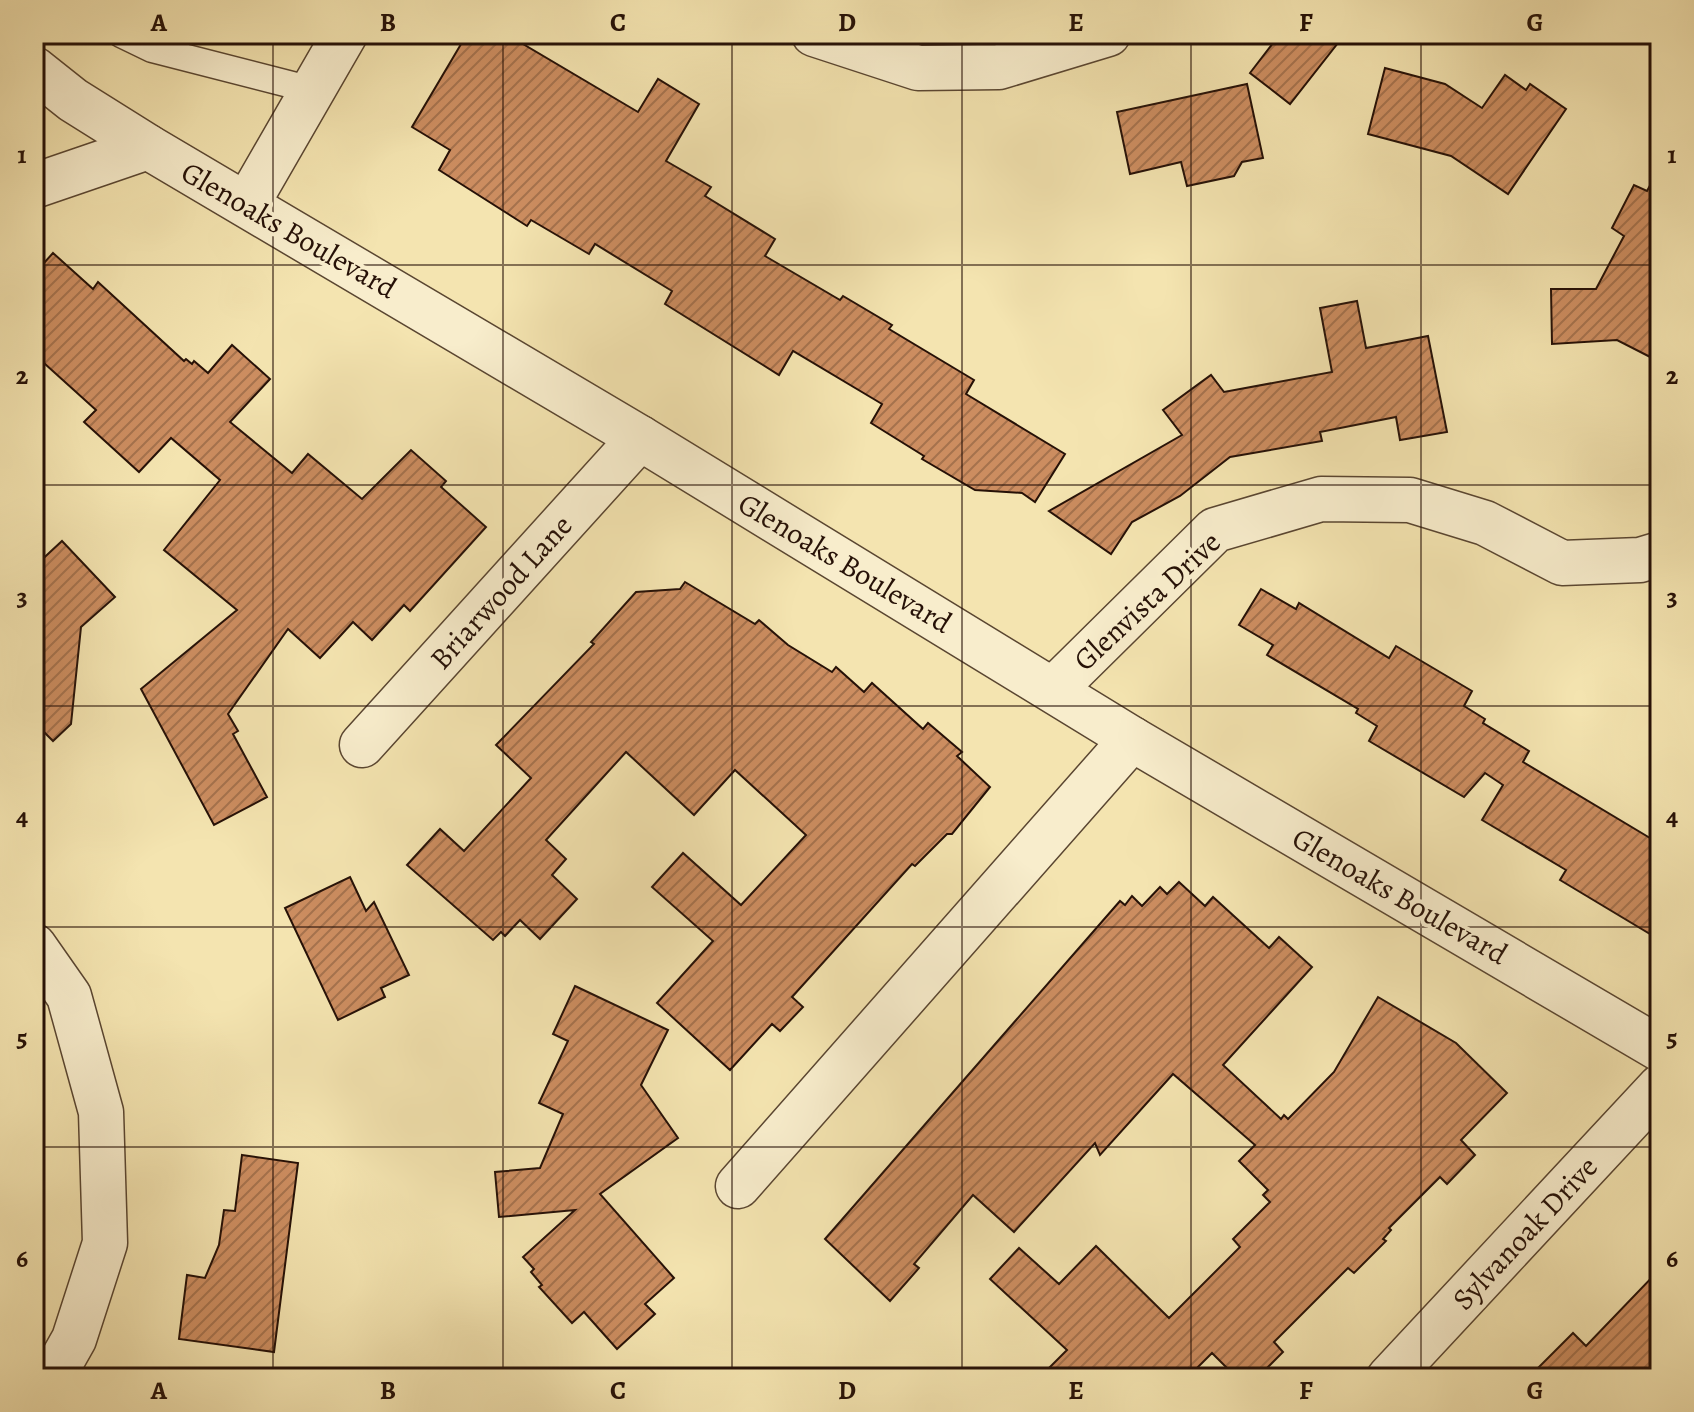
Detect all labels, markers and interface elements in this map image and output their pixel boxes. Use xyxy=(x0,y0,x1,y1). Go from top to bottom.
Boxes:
text: A xyxy=(150,5,168,40)
text: B xyxy=(380,5,396,40)
text: C xyxy=(610,5,626,40)
text: D xyxy=(838,5,856,40)
text: E xyxy=(1068,5,1084,40)
text: F xyxy=(1299,5,1313,40)
text: G xyxy=(1526,5,1544,40)
text: 1 xyxy=(17,137,27,172)
text: 1 xyxy=(1667,137,1677,172)
street label: Glenoaks Boulevard xyxy=(174,152,405,308)
text: 2 xyxy=(16,358,29,393)
text: 2 xyxy=(1666,358,1679,393)
street label: Glenoaks Boulevard xyxy=(731,483,960,643)
street label: Briarwood Lane xyxy=(421,506,581,678)
street label: Glenvista Drive xyxy=(1065,522,1229,680)
text: 3 xyxy=(16,579,28,614)
text: 3 xyxy=(1666,579,1678,614)
text: 4 xyxy=(16,799,28,834)
text: 4 xyxy=(1666,799,1678,834)
street label: Glenoaks Boulevard xyxy=(1285,818,1516,974)
text: 5 xyxy=(16,1020,28,1055)
text: 5 xyxy=(1666,1020,1678,1055)
street label: Sylvanoak Drive xyxy=(1443,1148,1607,1318)
text: 6 xyxy=(16,1241,28,1276)
text: 6 xyxy=(1666,1241,1678,1276)
text: A xyxy=(150,1373,168,1408)
text: B xyxy=(380,1373,396,1408)
text: C xyxy=(610,1373,626,1408)
text: D xyxy=(838,1373,856,1408)
text: E xyxy=(1068,1373,1084,1408)
text: F xyxy=(1299,1373,1313,1408)
text: G xyxy=(1526,1373,1544,1408)

